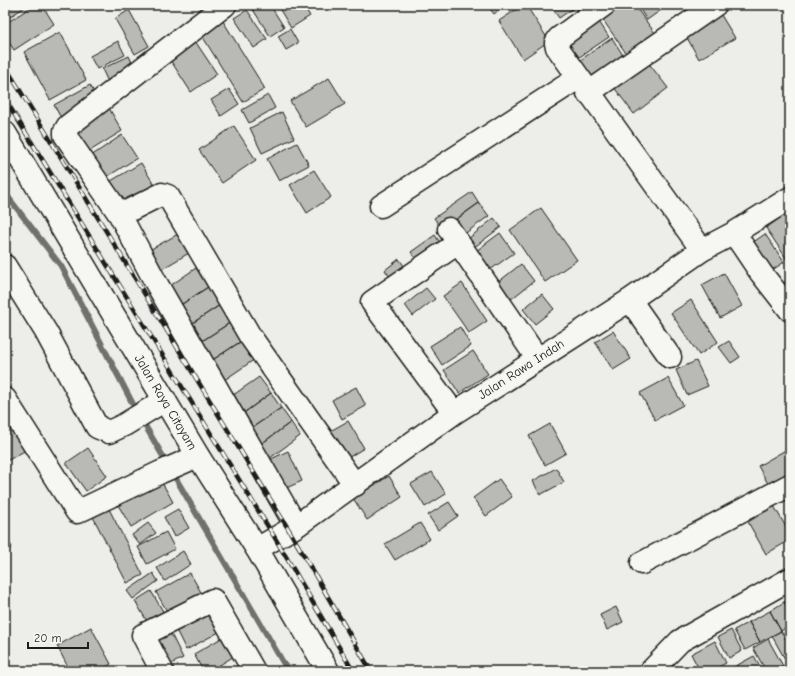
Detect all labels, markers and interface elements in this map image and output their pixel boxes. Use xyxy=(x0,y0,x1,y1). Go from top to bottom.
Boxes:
street label: Jalan Rawa Indah xyxy=(475,336,567,402)
street label: Jalan Raya Citayam xyxy=(132,352,200,452)
scale bar xyxy=(28,624,88,650)
text: 20 m xyxy=(34,631,62,645)

